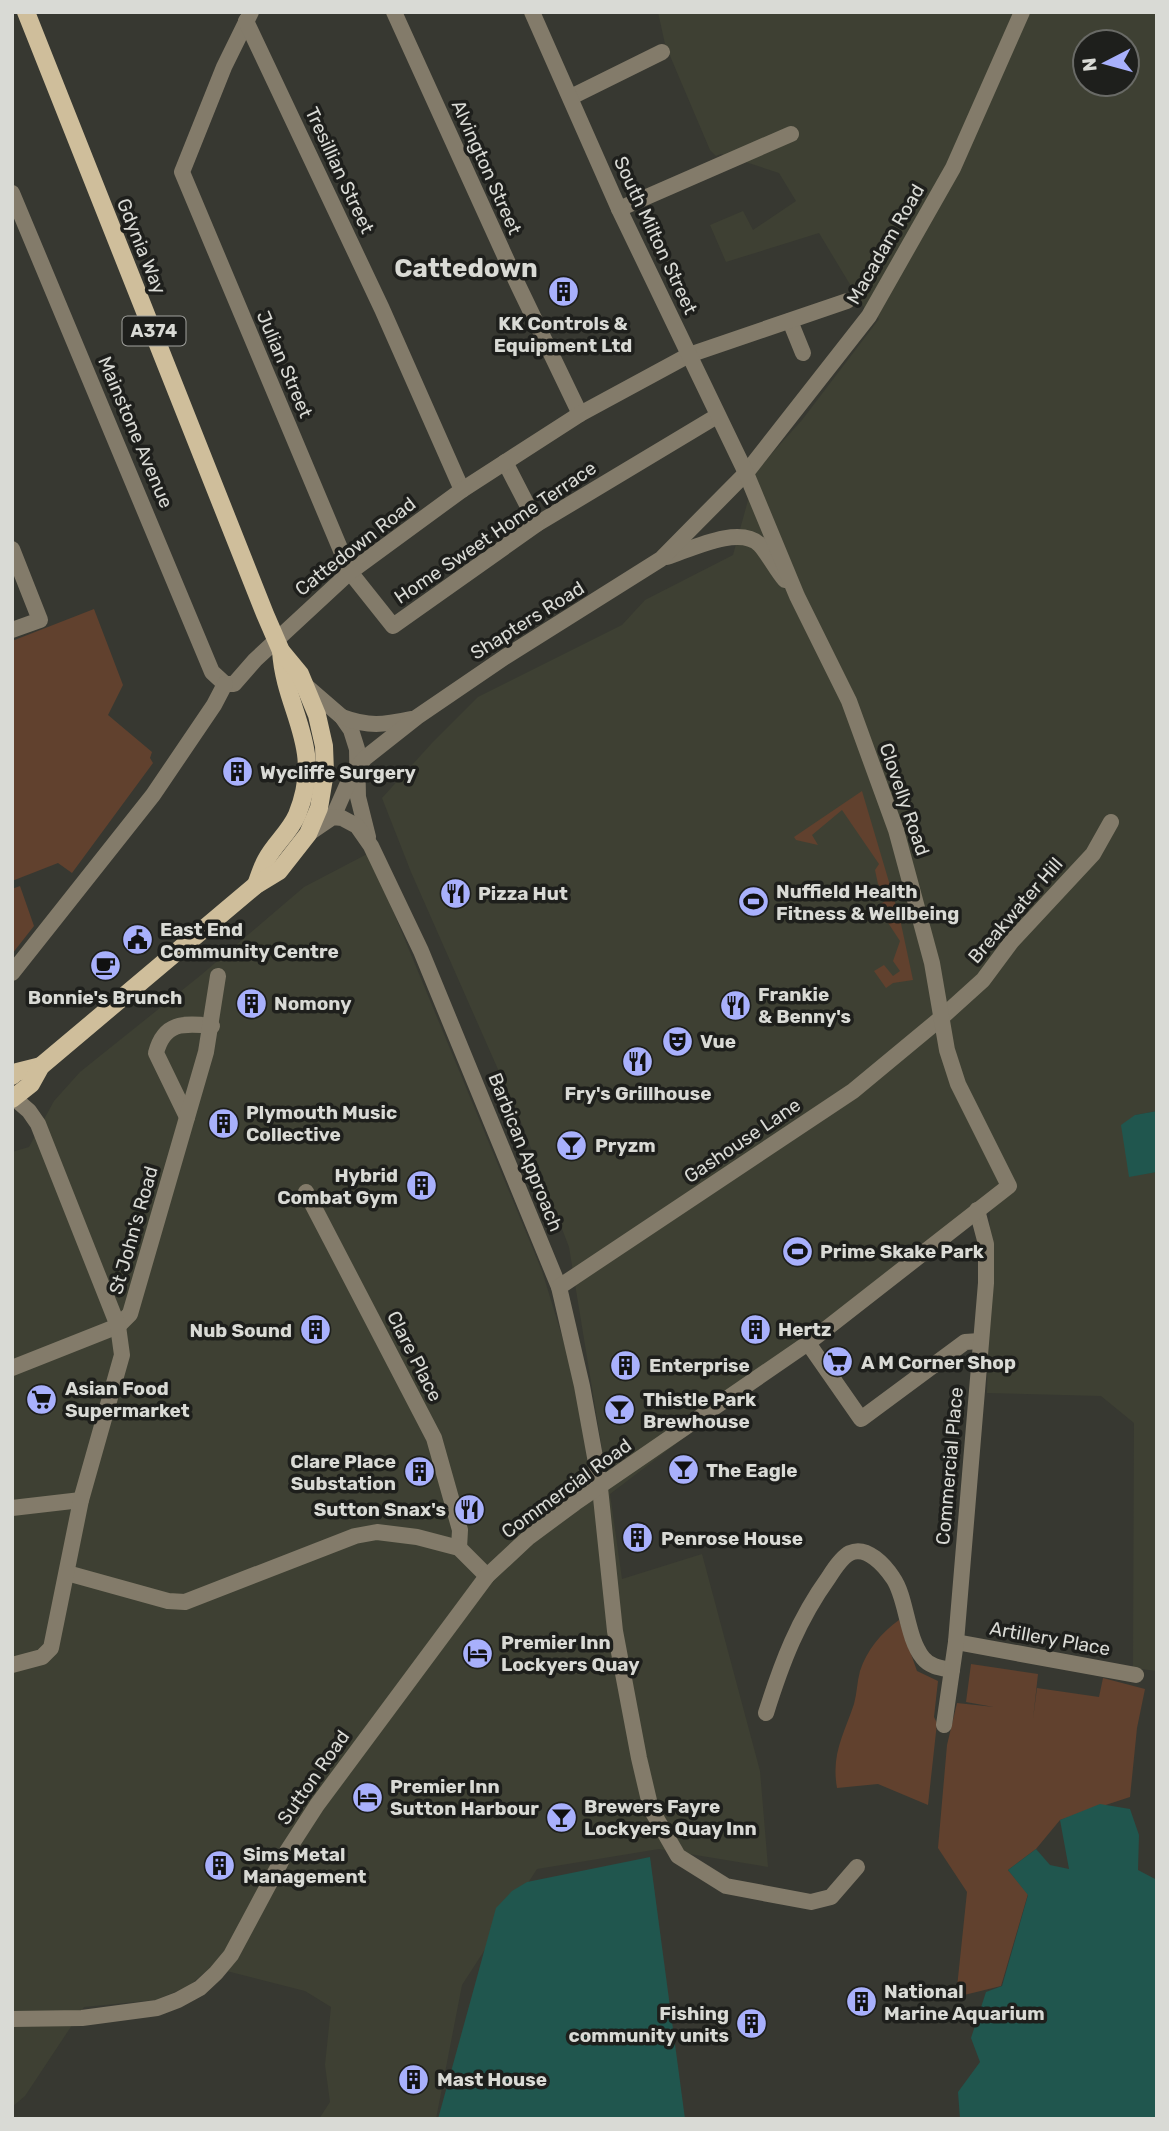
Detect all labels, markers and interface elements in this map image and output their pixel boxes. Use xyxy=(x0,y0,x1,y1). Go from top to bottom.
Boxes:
north arrow xyxy=(1071,28,1141,98)
text: N xyxy=(1077,57,1102,73)
street label: Alvington Street xyxy=(447,96,527,239)
street label: Tresillian Street xyxy=(300,103,379,238)
street label: South Milton Street xyxy=(609,153,702,318)
street label: Macadam Road xyxy=(842,180,929,308)
street label: Gdynia Way xyxy=(112,195,171,297)
district label: Cattedown xyxy=(394,253,538,284)
building icon: KK Controls & Equipment Ltd xyxy=(546,275,580,309)
street label: Julian Street xyxy=(252,307,318,422)
place label: KK Controls & Equipment Ltd xyxy=(494,312,632,357)
road number: A374 xyxy=(122,316,186,346)
street label: Mainstone Avenue xyxy=(93,353,178,512)
street label: Home Sweet Home Terrace xyxy=(390,456,601,609)
street label: Cattedown Road xyxy=(290,492,420,601)
street label: Shapters Road xyxy=(466,576,588,665)
street label: Clovelly Road xyxy=(875,740,935,858)
building icon: Wycliffe Surgery xyxy=(220,755,254,789)
place label: Wycliffe Surgery xyxy=(260,761,417,784)
street label: Breakwater Hill xyxy=(963,853,1068,968)
restaurant icon: Pizza Hut xyxy=(438,876,472,910)
place label: Nuffield Health Fitness & Wellbeing xyxy=(776,880,959,925)
place label: Pizza Hut xyxy=(478,882,568,905)
sports icon: Nuffield Health Fitness & Wellbeing xyxy=(736,885,770,919)
place label: East End Community Centre xyxy=(160,918,339,963)
public building icon: East End Community Centre xyxy=(120,923,154,957)
cafe icon: Bonnie's Brunch xyxy=(88,949,122,983)
place label: Frankie & Benny's xyxy=(758,983,851,1028)
place label: Bonnie's Brunch xyxy=(28,986,182,1009)
building icon: Nomony xyxy=(234,986,268,1020)
restaurant icon: Frankie & Benny's xyxy=(718,988,752,1022)
place label: Nomony xyxy=(274,992,352,1015)
theatre icon: Vue xyxy=(660,1024,694,1058)
place label: Vue xyxy=(700,1030,736,1053)
restaurant icon: Fry's Grillhouse xyxy=(621,1045,655,1079)
street label: Barbican Approach xyxy=(483,1070,568,1235)
place label: Fry's Grillhouse xyxy=(565,1082,711,1105)
street label: Gashouse Lane xyxy=(680,1093,805,1188)
place label: Plymouth Music Collective xyxy=(246,1101,397,1146)
building icon: Plymouth Music Collective xyxy=(206,1106,240,1140)
bar icon: Pryzm xyxy=(555,1128,589,1162)
place label: Pryzm xyxy=(595,1134,656,1157)
street label: St John's Road xyxy=(104,1163,163,1297)
place label: Hybrid Combat Gym xyxy=(277,1164,398,1209)
building icon: Hybrid Combat Gym xyxy=(404,1169,438,1203)
sports icon: Prime Skake Park xyxy=(780,1234,814,1268)
place label: Prime Skake Park xyxy=(820,1240,984,1263)
street label: Clare Place xyxy=(382,1307,447,1405)
building icon: Hertz xyxy=(738,1312,772,1346)
building icon: Nub Sound xyxy=(298,1313,332,1347)
place label: Hertz xyxy=(778,1318,831,1341)
place label: Nub Sound xyxy=(190,1319,292,1342)
supermarket icon: A M Corner Shop xyxy=(821,1345,855,1379)
building icon: Enterprise xyxy=(609,1348,643,1382)
place label: A M Corner Shop xyxy=(861,1351,1016,1374)
place label: Enterprise xyxy=(649,1354,750,1377)
place label: Asian Food Supermarket xyxy=(65,1377,190,1422)
supermarket icon: Asian Food Supermarket xyxy=(25,1382,59,1416)
street label: Commercial Place xyxy=(931,1386,968,1546)
place label: Thistle Park Brewhouse xyxy=(643,1388,756,1433)
bar icon: Thistle Park Brewhouse xyxy=(603,1393,637,1427)
street label: Commercial Road xyxy=(497,1434,636,1543)
place label: Clare Place Substation xyxy=(290,1450,396,1495)
bar icon: The Eagle xyxy=(666,1453,700,1487)
building icon: Clare Place Substation xyxy=(402,1455,436,1489)
place label: The Eagle xyxy=(706,1459,797,1482)
restaurant icon: Sutton Snax's xyxy=(452,1492,486,1526)
place label: Sutton Snax's xyxy=(314,1498,446,1521)
building icon: Penrose House xyxy=(621,1521,655,1555)
place label: Penrose House xyxy=(661,1527,803,1550)
street label: Artillery Place xyxy=(988,1617,1112,1660)
place label: Premier Inn Lockyers Quay xyxy=(501,1631,640,1676)
hotel icon: Premier Inn Lockyers Quay xyxy=(461,1636,495,1670)
street label: Sutton Road xyxy=(272,1726,354,1829)
place label: Premier Inn Sutton Harbour xyxy=(390,1775,539,1820)
hotel icon: Premier Inn Sutton Harbour xyxy=(350,1780,384,1814)
place label: Brewers Fayre Lockyers Quay Inn xyxy=(584,1795,757,1840)
bar icon: Brewers Fayre Lockyers Quay Inn xyxy=(544,1800,578,1834)
place label: Sims Metal Management xyxy=(243,1843,367,1888)
building icon: Sims Metal Management xyxy=(203,1848,237,1882)
place label: National Marine Aquarium xyxy=(884,1980,1045,2025)
building icon: National Marine Aquarium xyxy=(844,1985,878,2019)
place label: Fishing community units xyxy=(569,2002,729,2047)
building icon: Fishing community units xyxy=(735,2007,769,2041)
building icon: Mast House xyxy=(397,2062,431,2096)
place label: Mast House xyxy=(437,2068,547,2091)

